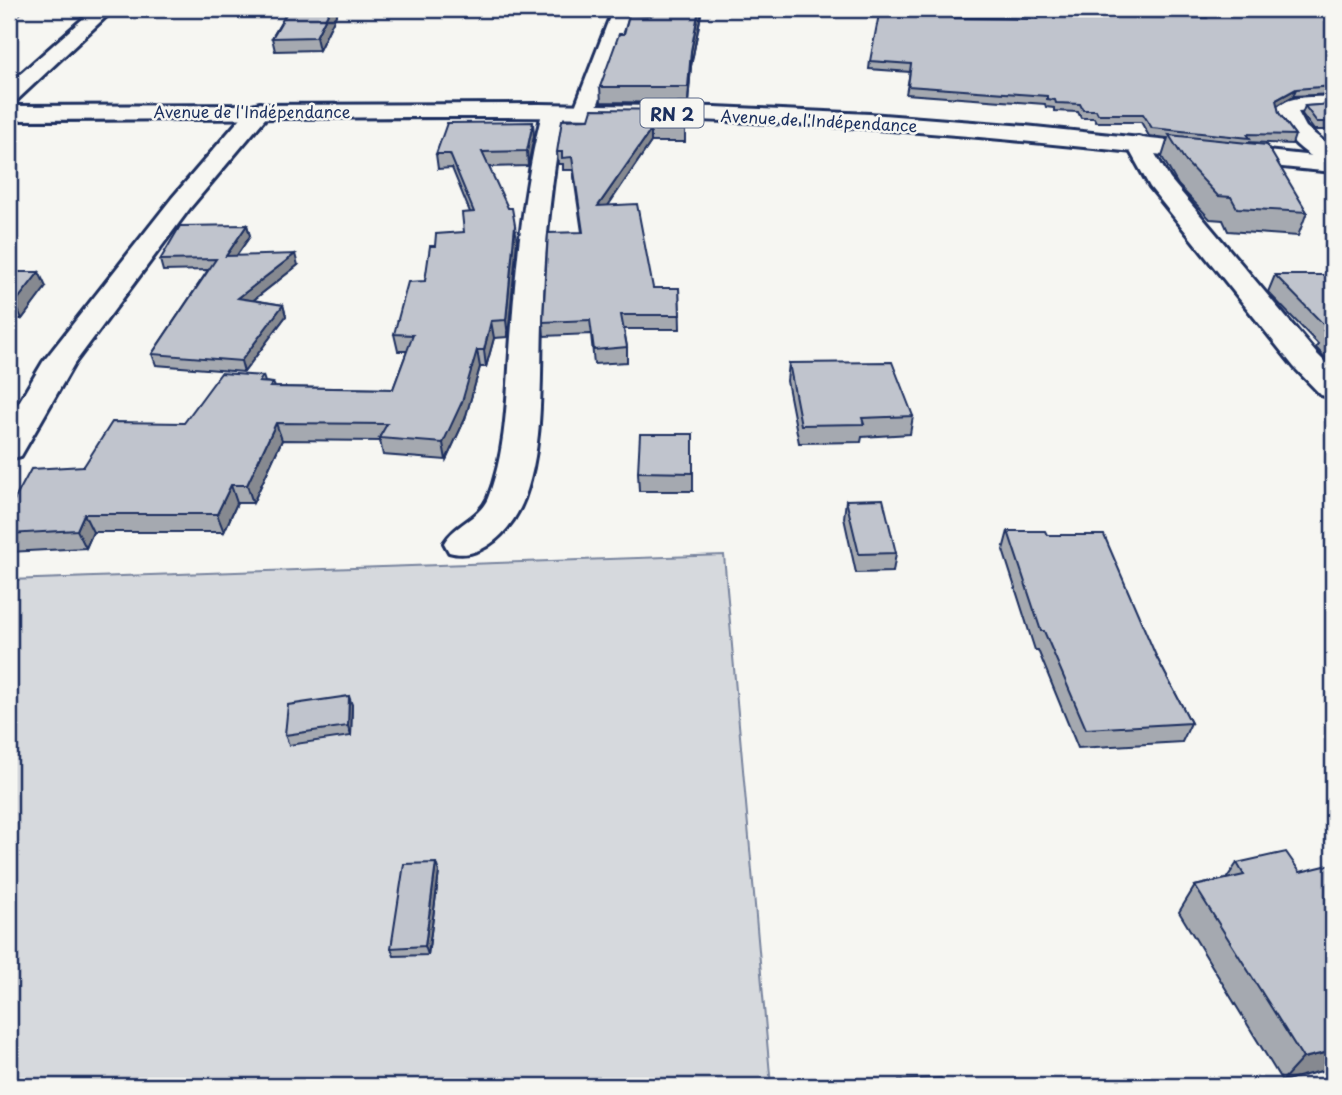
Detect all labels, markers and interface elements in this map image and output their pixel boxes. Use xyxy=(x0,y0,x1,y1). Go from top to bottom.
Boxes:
road number: RN 2 xyxy=(640,98,704,128)
street label: Avenue de l'Indépendance xyxy=(154,99,351,123)
street label: Avenue de l'Indépendance xyxy=(720,103,918,137)

